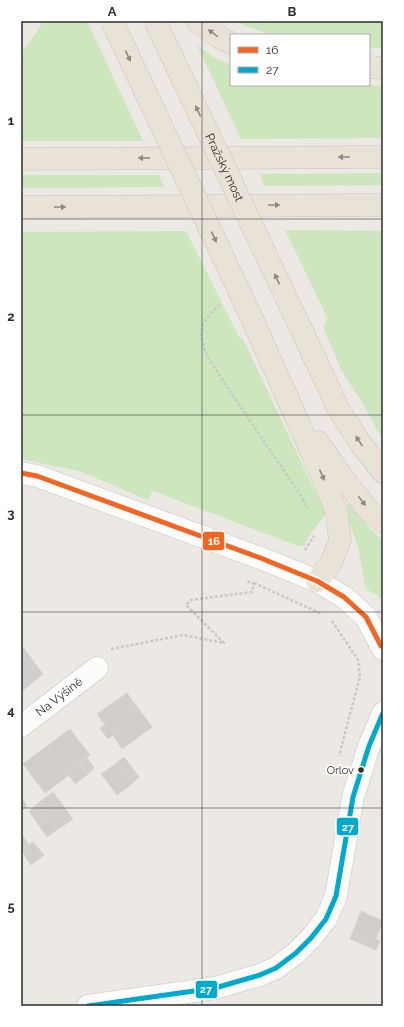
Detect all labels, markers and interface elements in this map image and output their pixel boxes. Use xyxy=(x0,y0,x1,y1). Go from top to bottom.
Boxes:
text: A xyxy=(108,4,117,19)
text: B xyxy=(288,4,297,19)
one-way arrow xyxy=(208,29,219,37)
legend xyxy=(230,34,370,86)
text: 16 xyxy=(266,43,278,57)
one-way arrow xyxy=(125,51,131,62)
text: 27 xyxy=(266,63,279,77)
one-way arrow xyxy=(195,105,201,116)
text: 1 xyxy=(8,113,15,128)
street label: Pražský most xyxy=(202,131,247,204)
one-way arrow xyxy=(337,154,350,160)
one-way arrow xyxy=(137,155,150,161)
one-way arrow xyxy=(268,202,281,208)
one-way arrow xyxy=(54,204,67,210)
one-way arrow xyxy=(211,232,217,244)
one-way arrow xyxy=(274,273,280,285)
text: 2 xyxy=(7,309,15,324)
one-way arrow xyxy=(355,436,363,446)
one-way arrow xyxy=(319,470,325,481)
one-way arrow xyxy=(357,496,366,507)
text: 3 xyxy=(7,506,15,521)
line badge: 16 xyxy=(202,531,225,551)
text: 16 xyxy=(208,535,220,548)
street label: Na Výšině xyxy=(33,675,85,719)
text: 4 xyxy=(7,703,15,718)
place label: Orlov xyxy=(327,764,354,777)
marker: Orlov xyxy=(356,765,366,775)
line badge: 27 xyxy=(336,817,359,836)
text: 27 xyxy=(342,821,355,834)
text: 5 xyxy=(7,899,15,914)
line badge: 27 xyxy=(195,980,218,999)
text: 27 xyxy=(200,983,213,996)

